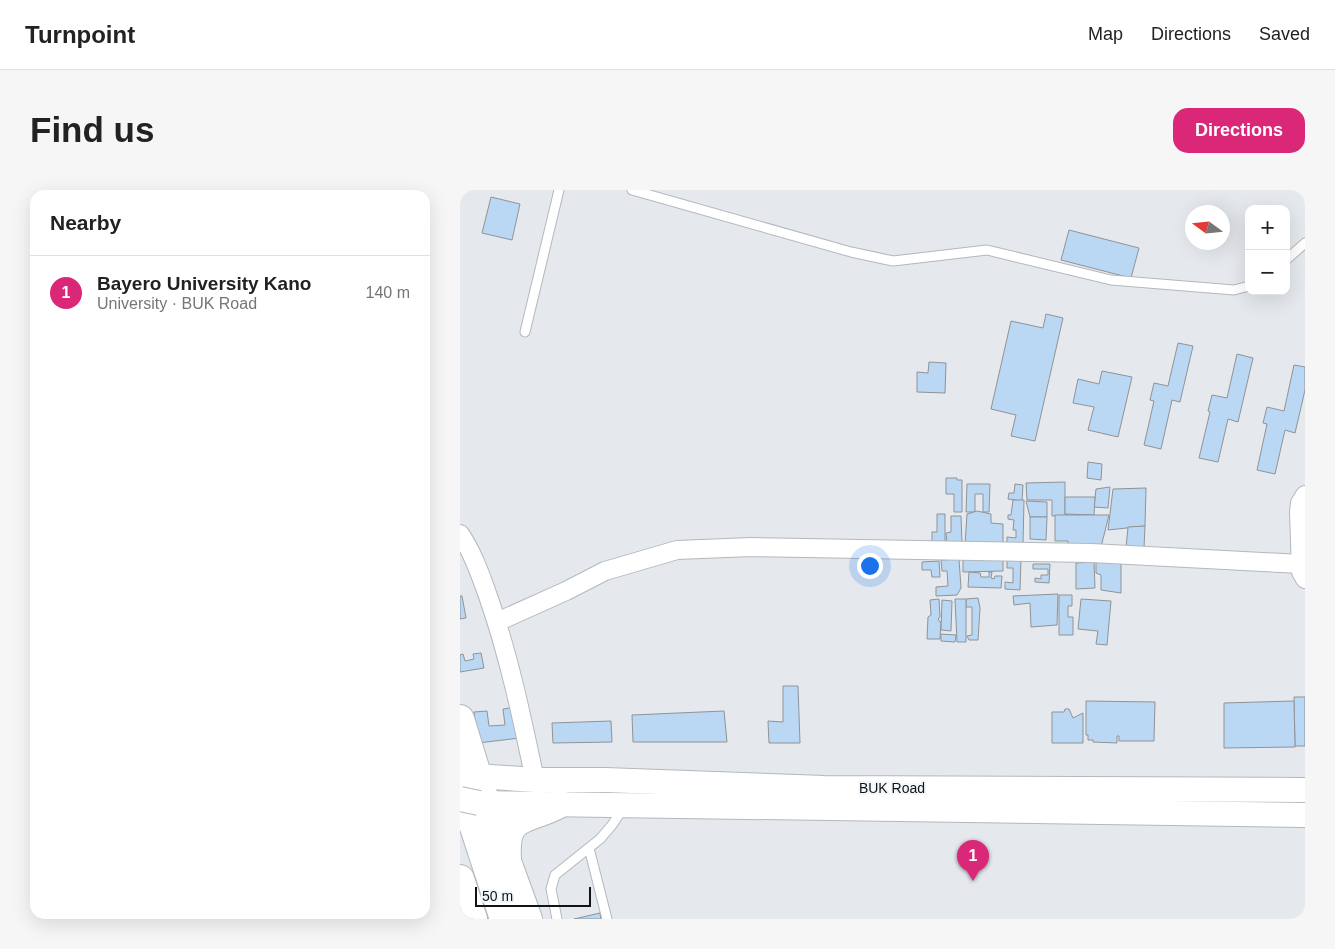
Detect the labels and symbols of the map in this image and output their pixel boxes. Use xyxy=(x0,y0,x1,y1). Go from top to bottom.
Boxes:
north arrow xyxy=(1185,205,1230,250)
your location xyxy=(857,553,883,579)
street label: BUK Road xyxy=(859,780,925,796)
pin: 1 xyxy=(957,840,989,881)
scale bar xyxy=(475,884,591,907)

